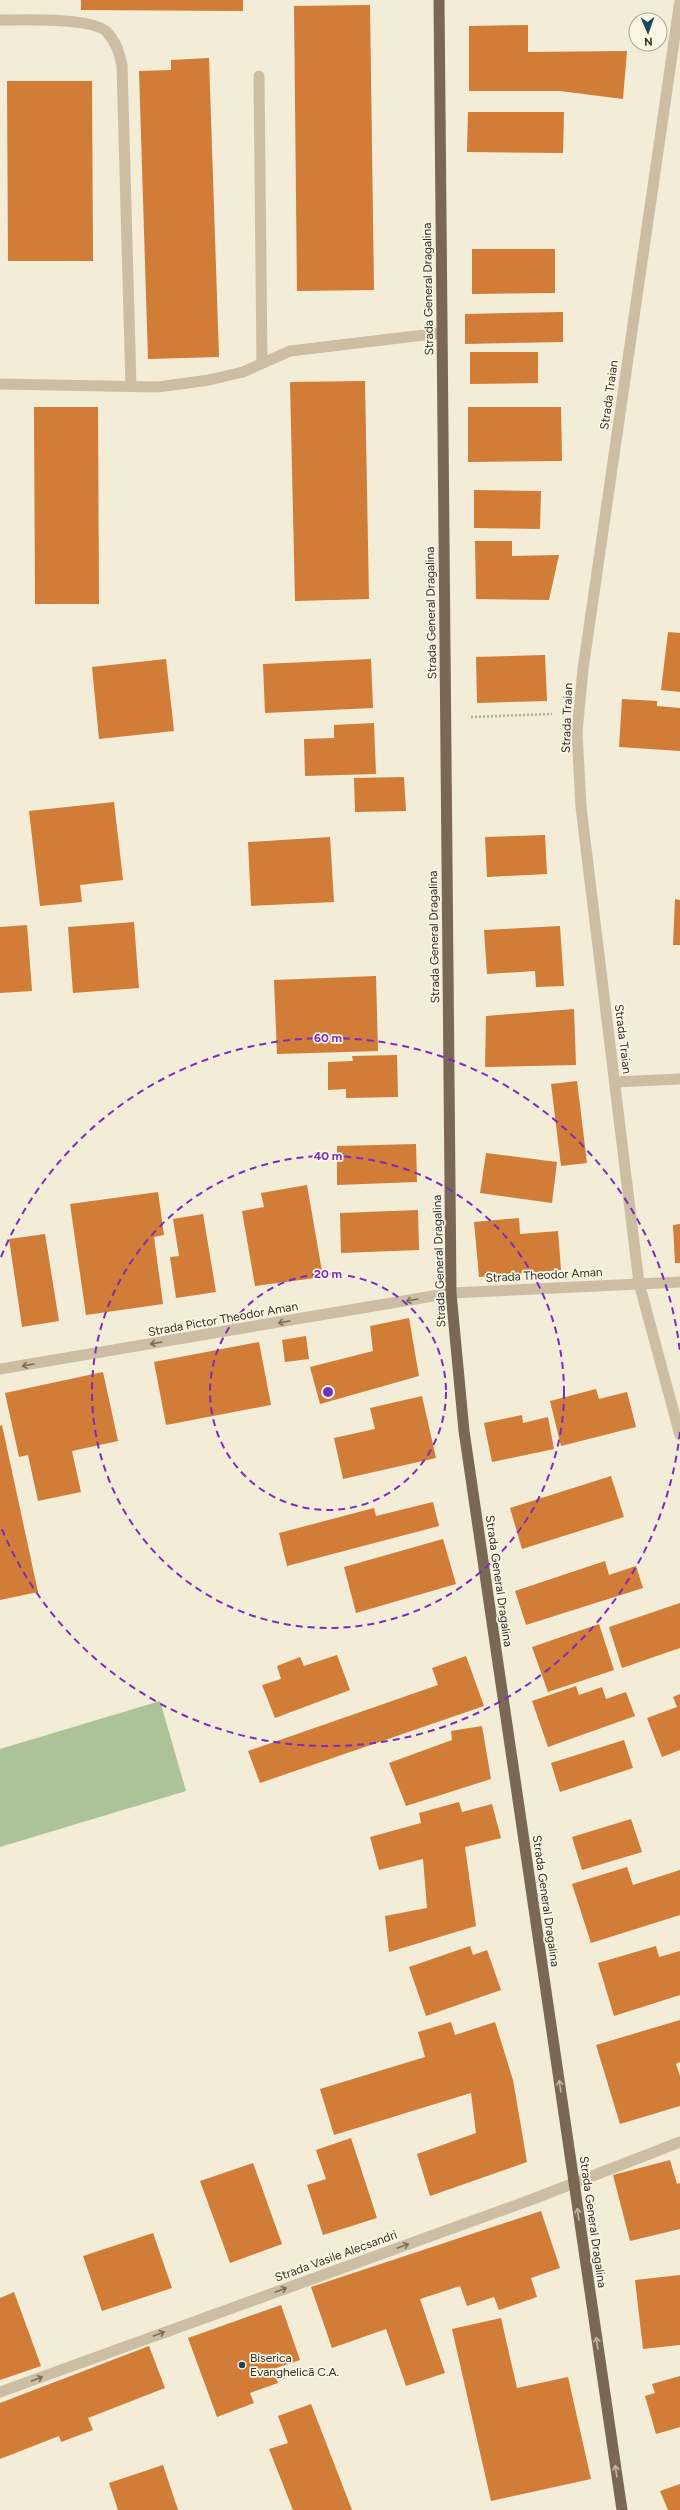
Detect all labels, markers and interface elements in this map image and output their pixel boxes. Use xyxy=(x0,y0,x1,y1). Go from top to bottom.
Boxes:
north arrow xyxy=(628,12,668,52)
text: N xyxy=(644,35,653,48)
street label: Strada General Dragalina xyxy=(420,223,436,355)
street label: Strada Traian xyxy=(597,359,621,431)
street label: Strada General Dragalina xyxy=(423,547,439,679)
street label: Strada Traian xyxy=(559,682,575,753)
street label: Strada General Dragalina xyxy=(426,871,442,1003)
street label: Strada Traian xyxy=(612,1003,634,1075)
text: 60 m xyxy=(314,1031,342,1045)
text: 40 m xyxy=(314,1149,342,1163)
street label: Strada General Dragalina xyxy=(430,1194,448,1328)
street label: Strada Theodor Aman xyxy=(485,1265,603,1285)
text: 20 m xyxy=(314,1267,342,1281)
one-way arrow xyxy=(406,1296,419,1304)
street label: Strada Pictor Theodor Aman xyxy=(147,1299,299,1339)
one-way arrow xyxy=(278,1318,291,1326)
one-way arrow xyxy=(150,1339,163,1347)
one-way arrow xyxy=(21,1361,34,1369)
centre of rings xyxy=(321,1385,335,1399)
street label: Strada General Dragalina xyxy=(483,1514,515,1648)
street label: Strada General Dragalina xyxy=(530,1834,562,1968)
one-way arrow xyxy=(556,2079,564,2092)
street label: Strada General Dragalina xyxy=(577,2155,609,2289)
one-way arrow xyxy=(574,2208,582,2221)
street label: Strada Vasile Alecsandri xyxy=(273,2227,399,2285)
one-way arrow xyxy=(397,2242,410,2249)
one-way arrow xyxy=(275,2286,287,2294)
one-way arrow xyxy=(152,2330,164,2338)
one-way arrow xyxy=(593,2337,601,2350)
place label: Biserica Evanghelică C.A. xyxy=(250,2351,339,2379)
marker: Biserica Evanghelică C.A. xyxy=(237,2360,247,2370)
one-way arrow xyxy=(30,2374,42,2382)
one-way arrow xyxy=(612,2465,620,2478)

